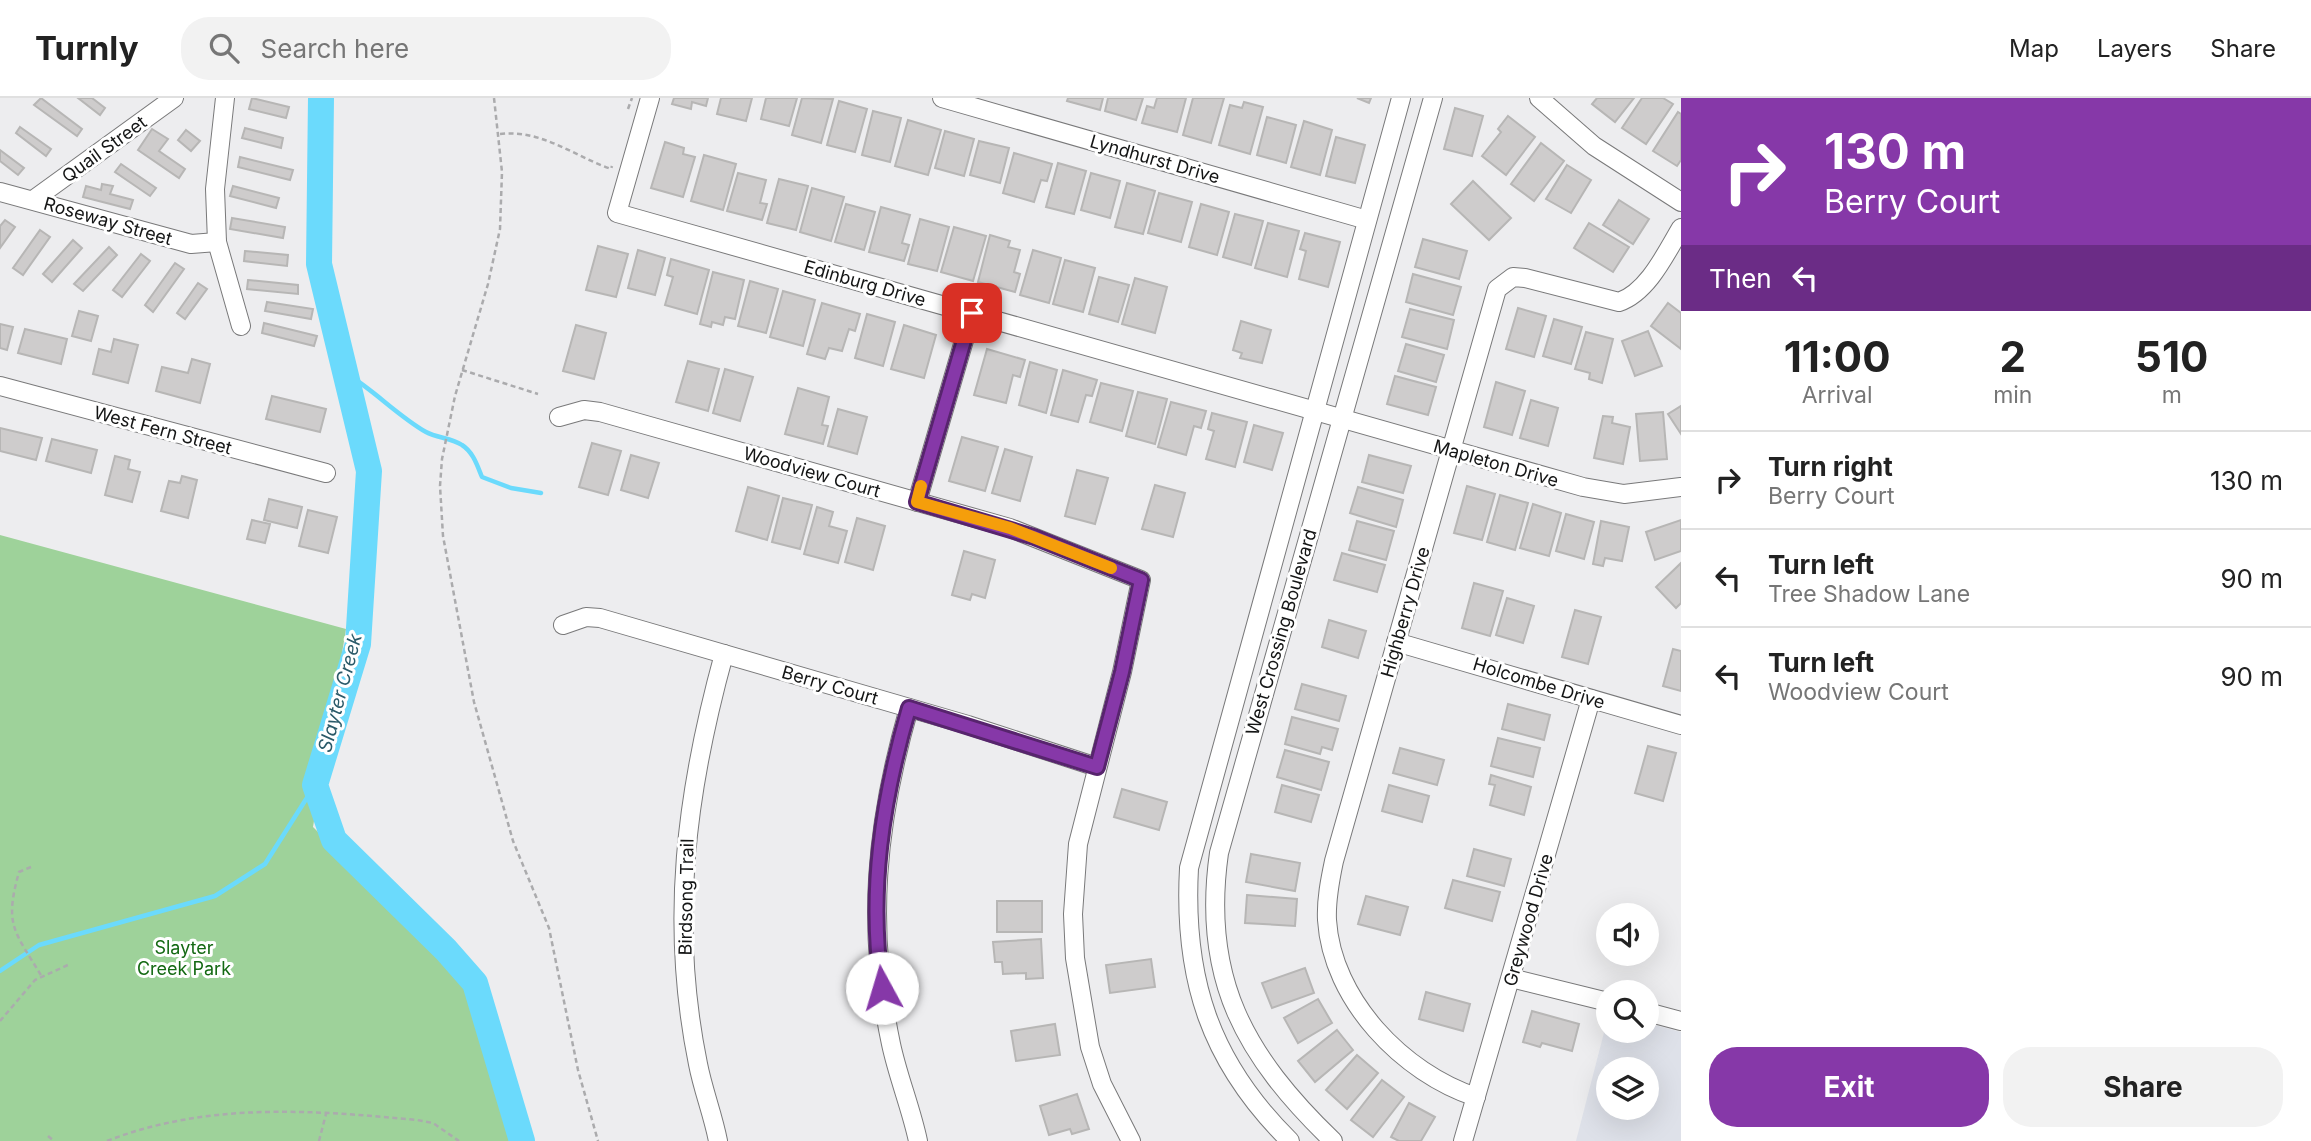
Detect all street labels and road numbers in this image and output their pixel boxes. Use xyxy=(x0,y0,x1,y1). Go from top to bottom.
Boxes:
street label: Quail Street xyxy=(58,111,150,187)
street label: Lyndhurst Drive xyxy=(1088,130,1222,188)
street label: Roseway Street xyxy=(42,193,175,249)
street label: Edinburg Drive xyxy=(802,256,928,310)
street label: West Fern Street xyxy=(92,402,234,459)
street label: Mapleton Drive xyxy=(1431,435,1561,491)
street label: Woodview Court xyxy=(741,442,883,502)
street label: West Crossing Boulevard xyxy=(1241,526,1321,738)
street label: Highberry Drive xyxy=(1376,544,1434,680)
street label: Holcombe Drive xyxy=(1471,653,1607,713)
street label: Berry Court xyxy=(779,661,881,709)
street label: Birdsong Trail xyxy=(674,838,698,956)
street label: Greywood Drive xyxy=(1499,851,1557,989)

